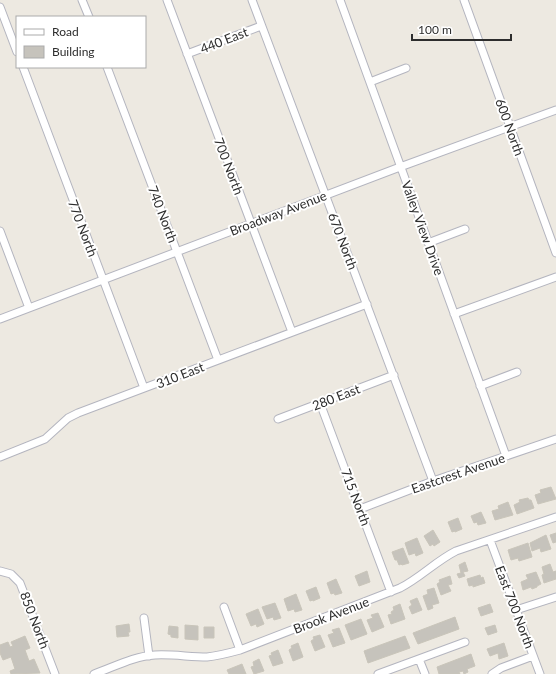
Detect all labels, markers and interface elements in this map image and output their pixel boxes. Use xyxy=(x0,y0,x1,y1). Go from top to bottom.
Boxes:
legend xyxy=(16,16,146,68)
scale bar xyxy=(412,16,511,42)
text: 100 m xyxy=(418,22,452,37)
street label: 440 East xyxy=(198,23,251,56)
text: Road xyxy=(52,24,79,39)
text: Building xyxy=(52,44,95,59)
street label: 600 North xyxy=(492,96,528,158)
street label: 700 North xyxy=(211,135,247,197)
street label: Valley View Drive xyxy=(398,179,448,278)
street label: 740 North xyxy=(145,183,181,245)
street label: Broadway Avenue xyxy=(227,187,329,239)
street label: 770 North xyxy=(65,197,101,259)
street label: 670 North xyxy=(325,210,361,272)
street label: 310 East xyxy=(154,358,207,391)
street label: 280 East xyxy=(310,380,363,413)
street label: Eastcrest Avenue xyxy=(409,449,507,497)
street label: 715 North xyxy=(338,466,374,528)
street label: East 700 North xyxy=(492,563,538,651)
street label: 850 North xyxy=(17,589,53,651)
street label: Brook Avenue xyxy=(291,593,371,637)

